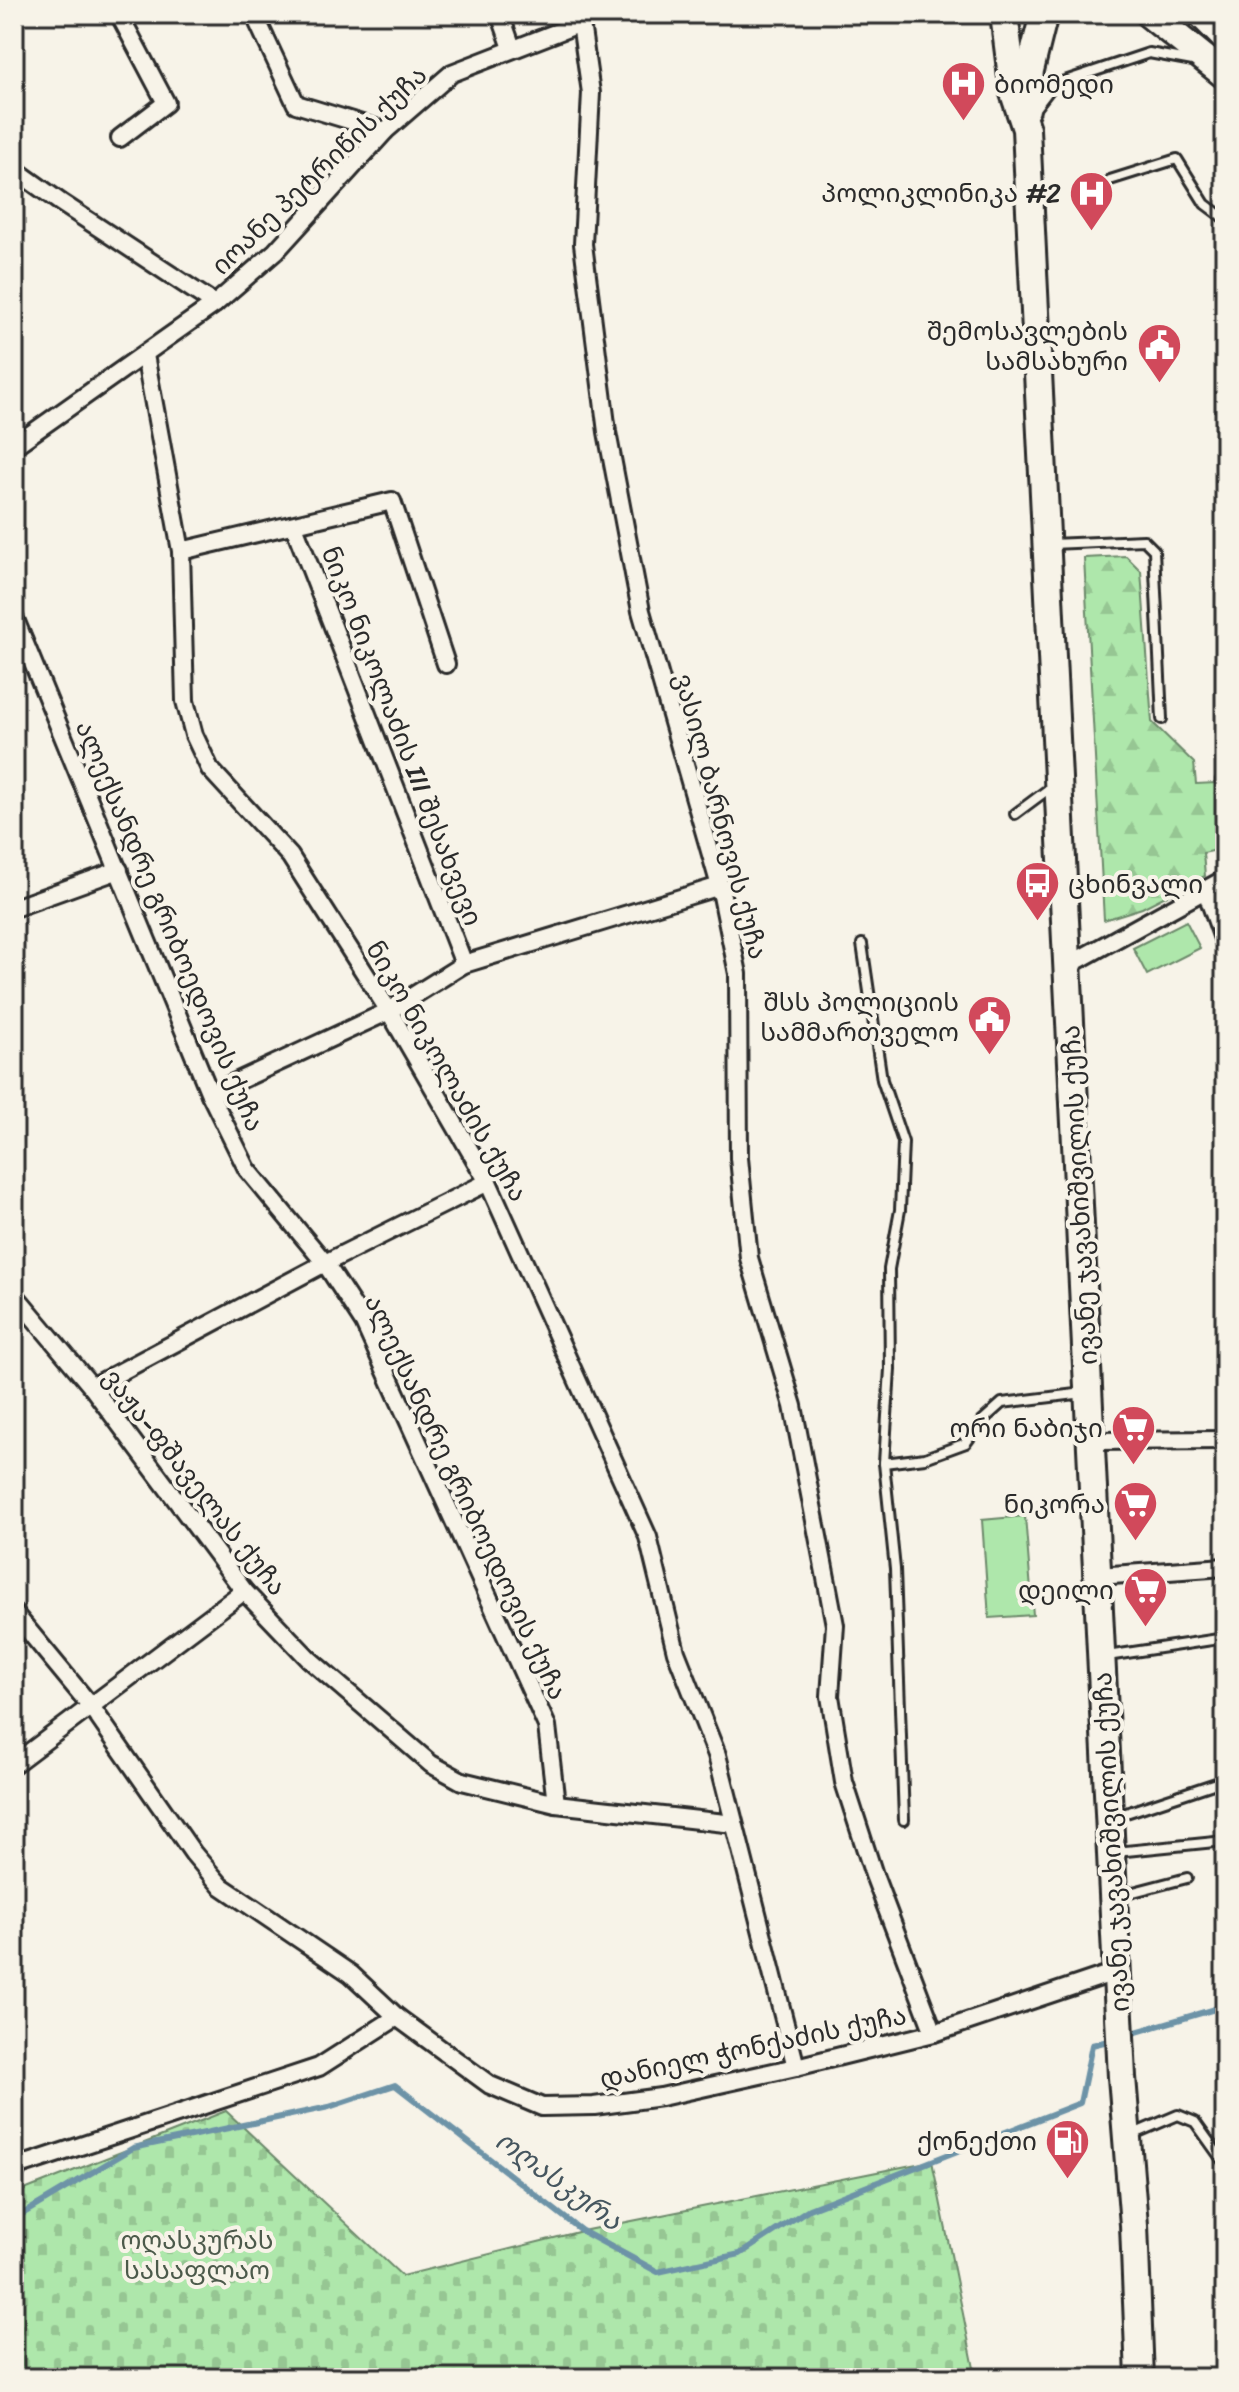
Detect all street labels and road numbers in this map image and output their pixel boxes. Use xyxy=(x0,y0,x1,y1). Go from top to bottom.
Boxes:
street label: იოანე პეტრიწის ქუჩა xyxy=(200,54,438,286)
street label: ნიკო ნიკოლაძის III შესახვევი xyxy=(308,539,496,933)
street label: ვასილ ბარნოვის ქუჩა xyxy=(661,668,781,964)
street label: ალექსანდრე გრიბოედოვის ქუჩა xyxy=(62,713,278,1139)
street label: ნიკო ნიკოლაძის ქუჩა xyxy=(353,931,541,1211)
street label: ივანე ჯავახიშვილის ქუჩა xyxy=(1047,1024,1111,1366)
street label: ალექსანდრე გრიბოედოვის ქუჩა xyxy=(352,1286,580,1708)
street label: ვაჟა-ფშაველას ქუჩა xyxy=(91,1358,299,1606)
street label: ივანე ჯავახიშვილის ქუჩა xyxy=(1079,1671,1143,2013)
street label: დანიელ ჭონქაძის ქუჩა xyxy=(595,1992,911,2102)

